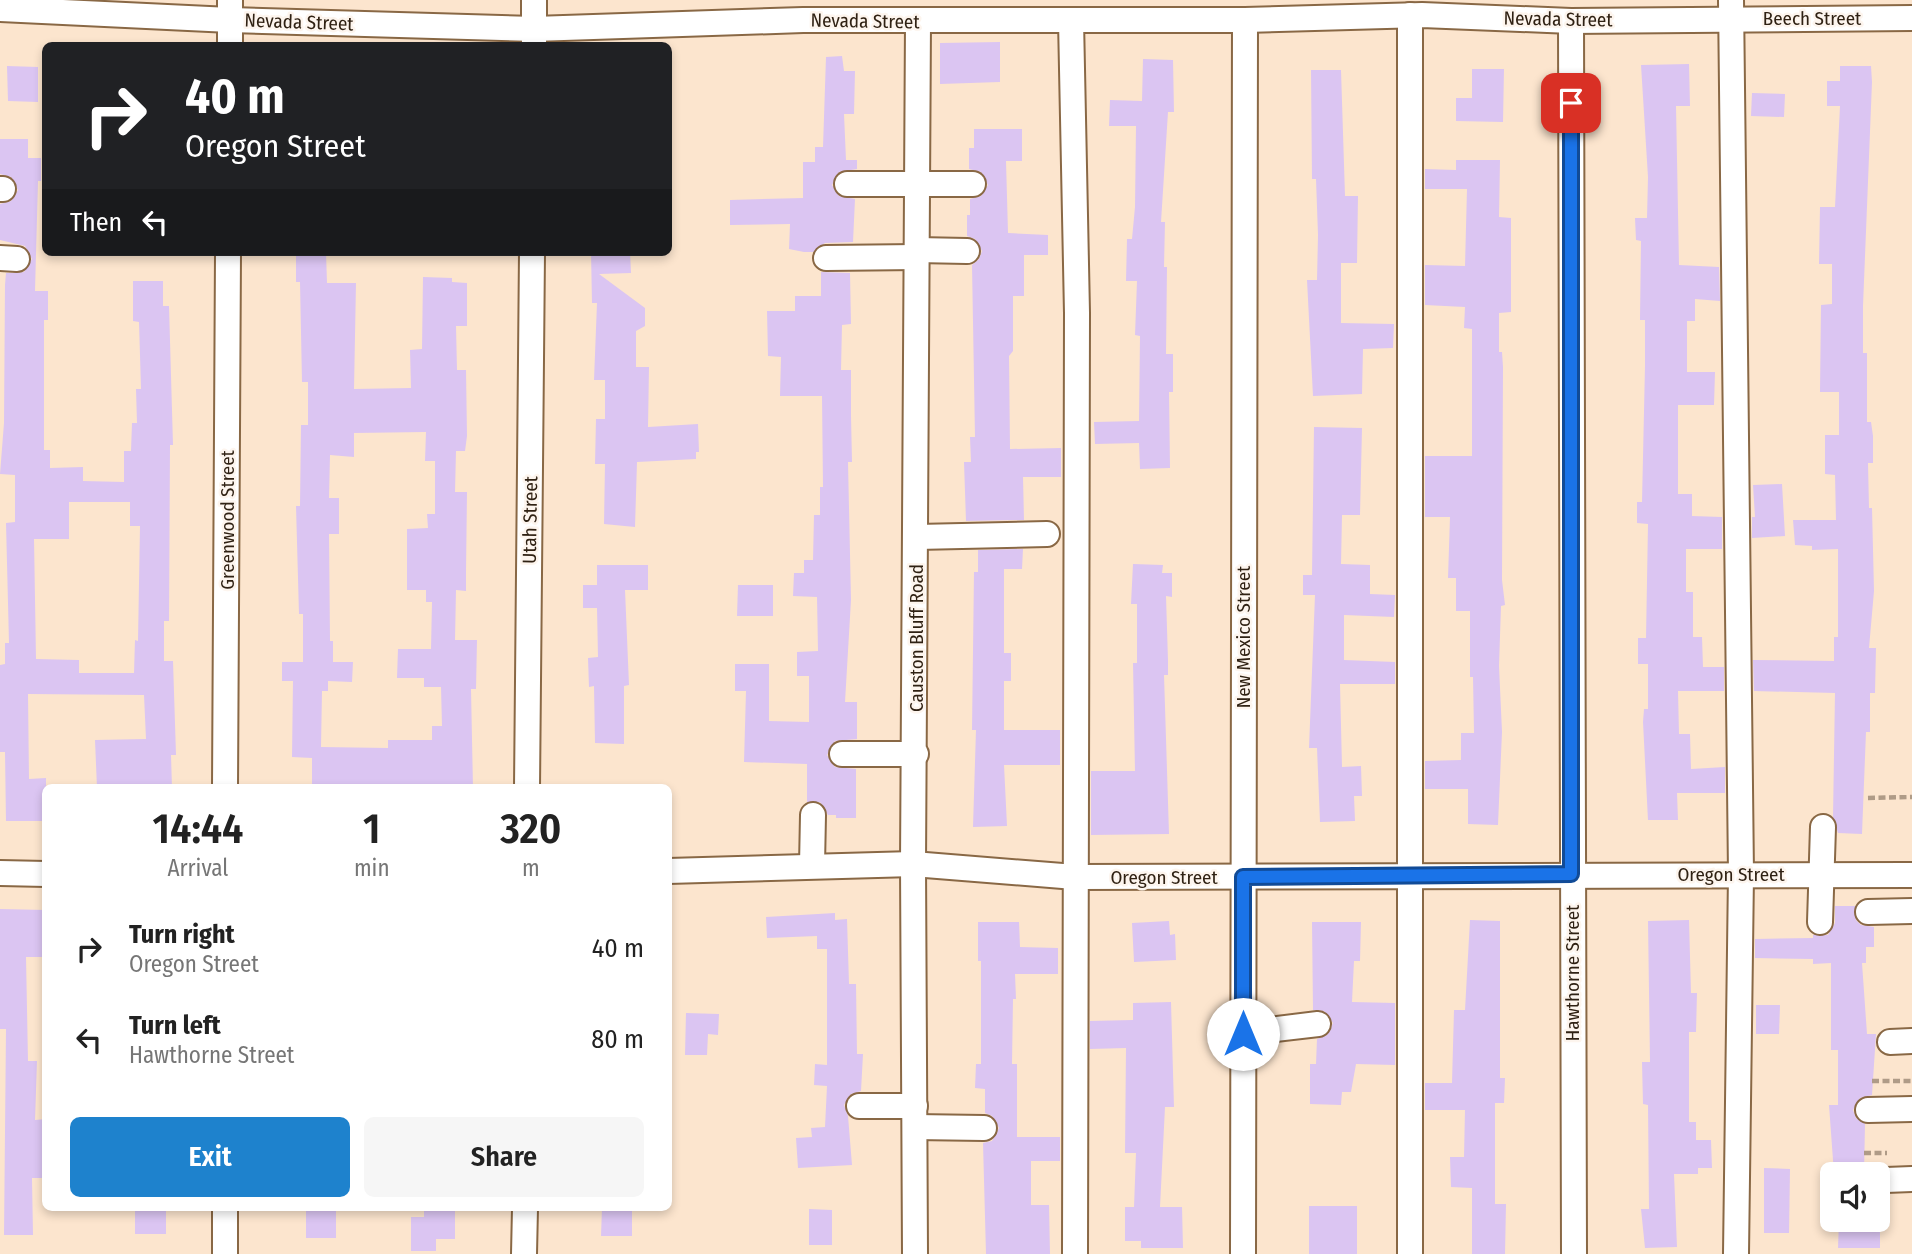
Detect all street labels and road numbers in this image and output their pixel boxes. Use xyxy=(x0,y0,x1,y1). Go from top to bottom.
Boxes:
street label: Nevada Street xyxy=(1503,7,1613,31)
street label: Beech Street xyxy=(1763,7,1862,30)
street label: Nevada Street xyxy=(244,9,355,35)
street label: Nevada Street xyxy=(810,9,920,33)
street label: Greenwood Street xyxy=(216,449,239,590)
street label: Utah Street xyxy=(518,475,542,564)
street label: Causton Bluff Road xyxy=(905,564,928,712)
street label: New Mexico Street xyxy=(1232,565,1255,708)
street label: Oregon Street xyxy=(1677,863,1785,886)
street label: Oregon Street xyxy=(1110,866,1218,889)
street label: Hawthorne Street xyxy=(1561,904,1584,1041)

